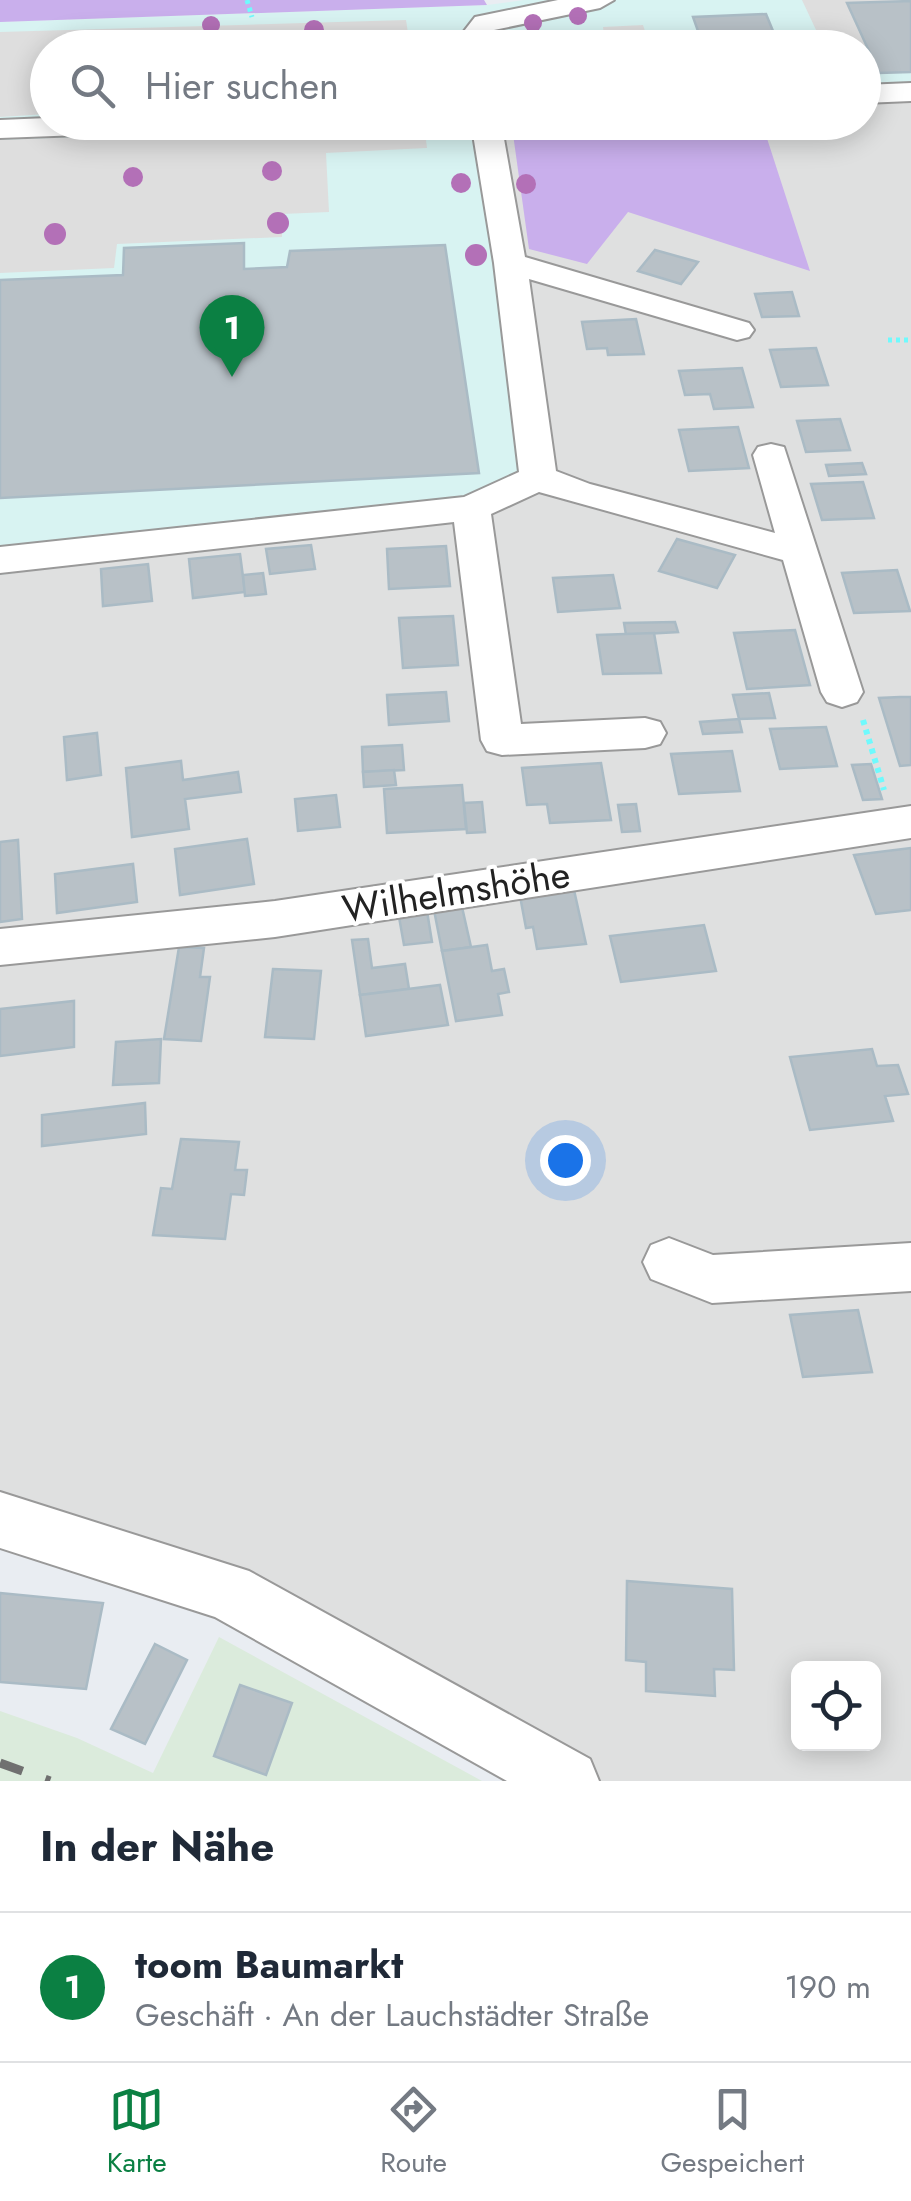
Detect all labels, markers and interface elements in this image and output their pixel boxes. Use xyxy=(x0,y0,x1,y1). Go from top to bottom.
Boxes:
search box xyxy=(30,30,881,140)
icon: search xyxy=(65,58,120,113)
text: Hier suchen xyxy=(145,58,339,113)
pin: 1 xyxy=(200,294,264,377)
street label: Wilhelmshöhe xyxy=(338,846,574,936)
your location xyxy=(540,1135,591,1186)
map controls xyxy=(791,1661,881,1751)
button: locate xyxy=(791,1661,881,1751)
text: In der Nähe xyxy=(40,1816,274,1877)
text: toom Baumarkt xyxy=(135,1937,403,1992)
text: 1 xyxy=(64,1964,81,2010)
text: 190 m xyxy=(784,1964,871,2010)
text: Geschäft · An der Lauchstädter Straße xyxy=(135,1992,649,2038)
tab: Karte xyxy=(107,2082,167,2183)
tab: Route xyxy=(380,2082,447,2183)
tab: Gespeichert xyxy=(660,2082,804,2183)

